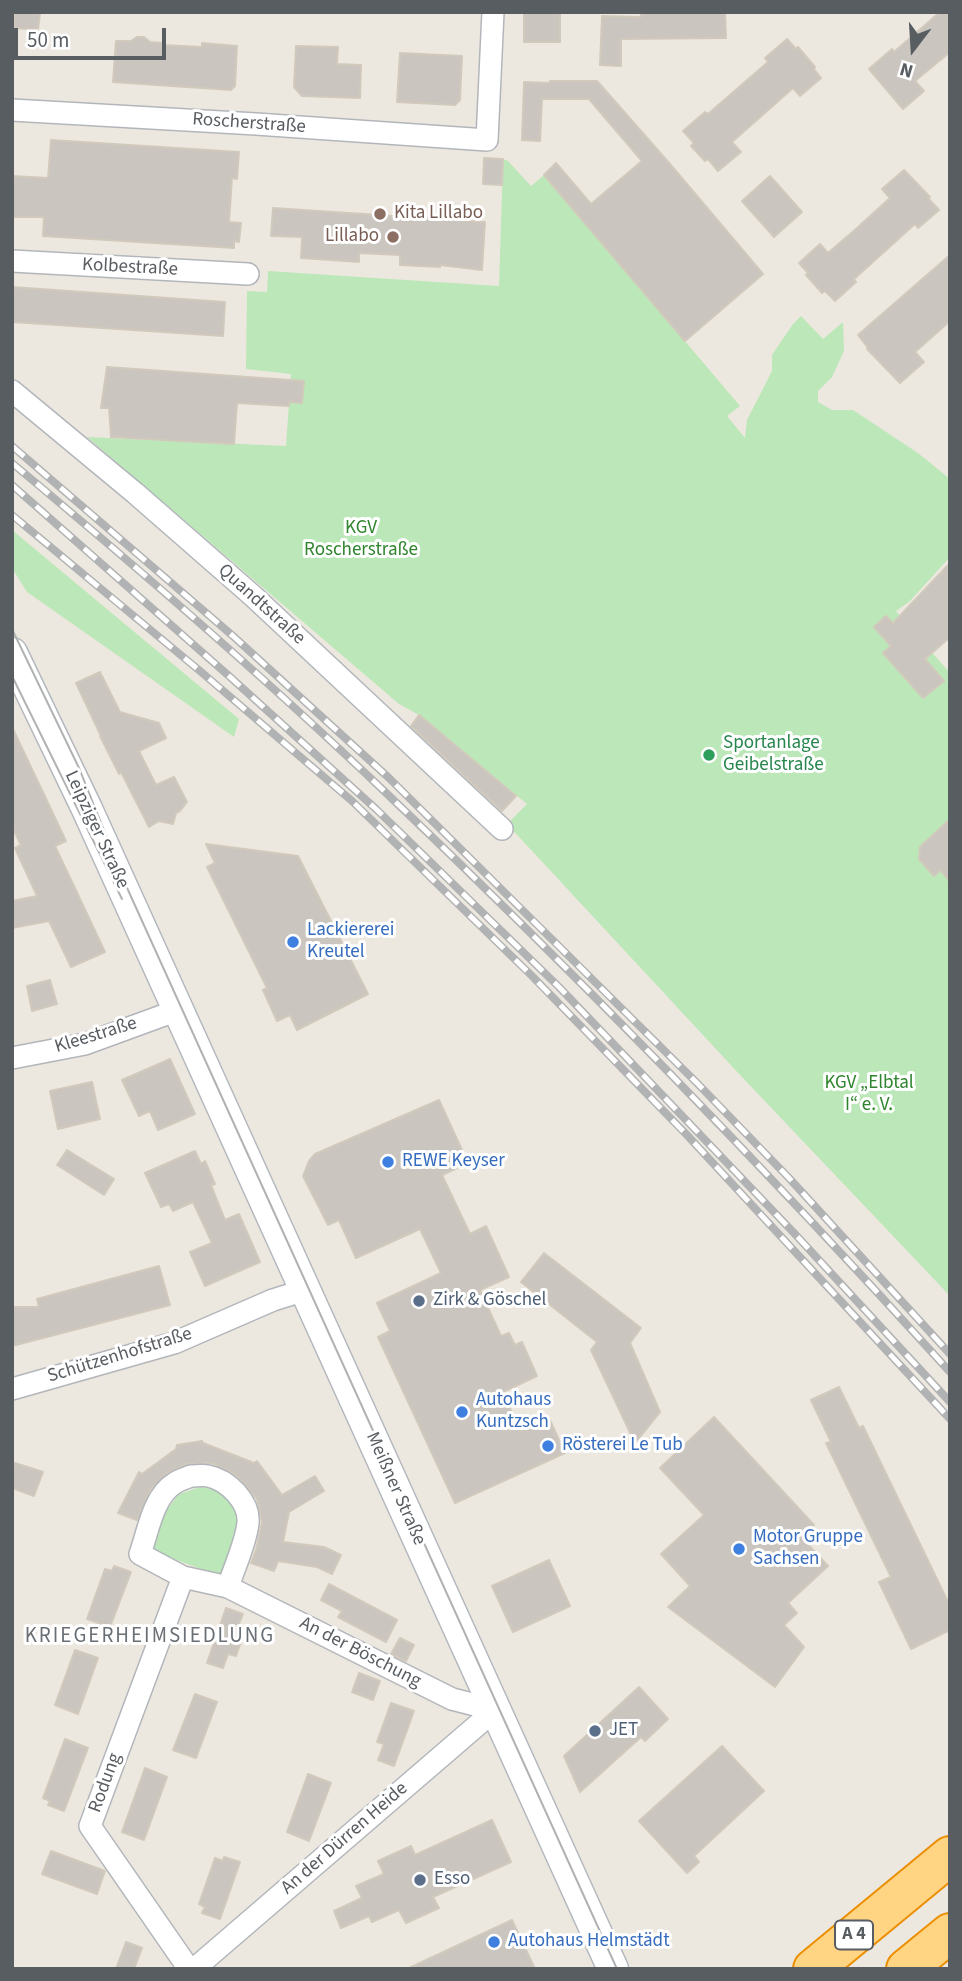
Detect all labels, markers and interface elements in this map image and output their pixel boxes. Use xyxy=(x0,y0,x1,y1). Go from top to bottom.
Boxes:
scale bar xyxy=(18,14,170,58)
north arrow xyxy=(878,14,948,84)
text: 50 m xyxy=(27,25,69,55)
text: N xyxy=(897,55,917,84)
street label: Roscherstraße xyxy=(191,109,307,139)
place label: Kita Lillabo xyxy=(394,203,483,225)
marker: Kita Lillabo xyxy=(372,206,388,222)
place label: Lillabo xyxy=(325,226,379,248)
marker: Lillabo xyxy=(385,229,401,245)
street label: Kolbestraße xyxy=(81,254,179,282)
park label: KGV Roscherstraße xyxy=(304,518,418,562)
street label: Quandtstraße xyxy=(213,560,309,650)
place label: Sportanlage Geibelstraße xyxy=(723,733,824,777)
marker: Sportanlage Geibelstraße xyxy=(701,747,717,763)
street label: Leipziger Straße xyxy=(59,767,133,893)
place label: Lackiererei Kreutel xyxy=(307,920,394,964)
marker: Lackiererei Kreutel xyxy=(285,934,301,950)
street label: Kleestraße xyxy=(52,1013,140,1059)
park label: KGV „Elbtal I“ e. V. xyxy=(824,1073,914,1117)
place label: REWE Keyser xyxy=(402,1151,505,1173)
marker: REWE Keyser xyxy=(380,1154,396,1170)
place label: Zirk & Göschel xyxy=(433,1290,546,1312)
marker: Zirk & Göschel xyxy=(411,1293,427,1309)
street label: Schützenhofstraße xyxy=(45,1323,195,1389)
place label: Autohaus Kuntzsch xyxy=(476,1390,551,1434)
marker: Autohaus Kuntzsch xyxy=(454,1404,470,1420)
street label: Meißner Straße xyxy=(360,1429,430,1549)
place label: Rösterei Le Tub xyxy=(562,1435,683,1457)
marker: Rösterei Le Tub xyxy=(540,1438,556,1454)
place label: Motor Gruppe Sachsen xyxy=(753,1527,863,1571)
marker: Motor Gruppe Sachsen xyxy=(731,1541,747,1557)
street label: An der Böschung xyxy=(295,1613,425,1693)
district label: KRIEGERHEIMSIEDLUNG xyxy=(27,1624,273,1650)
place label: JET xyxy=(609,1720,638,1742)
marker: JET xyxy=(587,1723,603,1739)
street label: Rodung xyxy=(85,1750,127,1816)
street label: An der Dürren Heide xyxy=(277,1778,413,1900)
place label: Esso xyxy=(434,1869,470,1891)
marker: Esso xyxy=(412,1872,428,1888)
road number: A 4 xyxy=(835,1921,873,1950)
place label: Autohaus Helmstädt xyxy=(508,1931,670,1953)
marker: Autohaus Helmstädt xyxy=(486,1934,502,1950)

